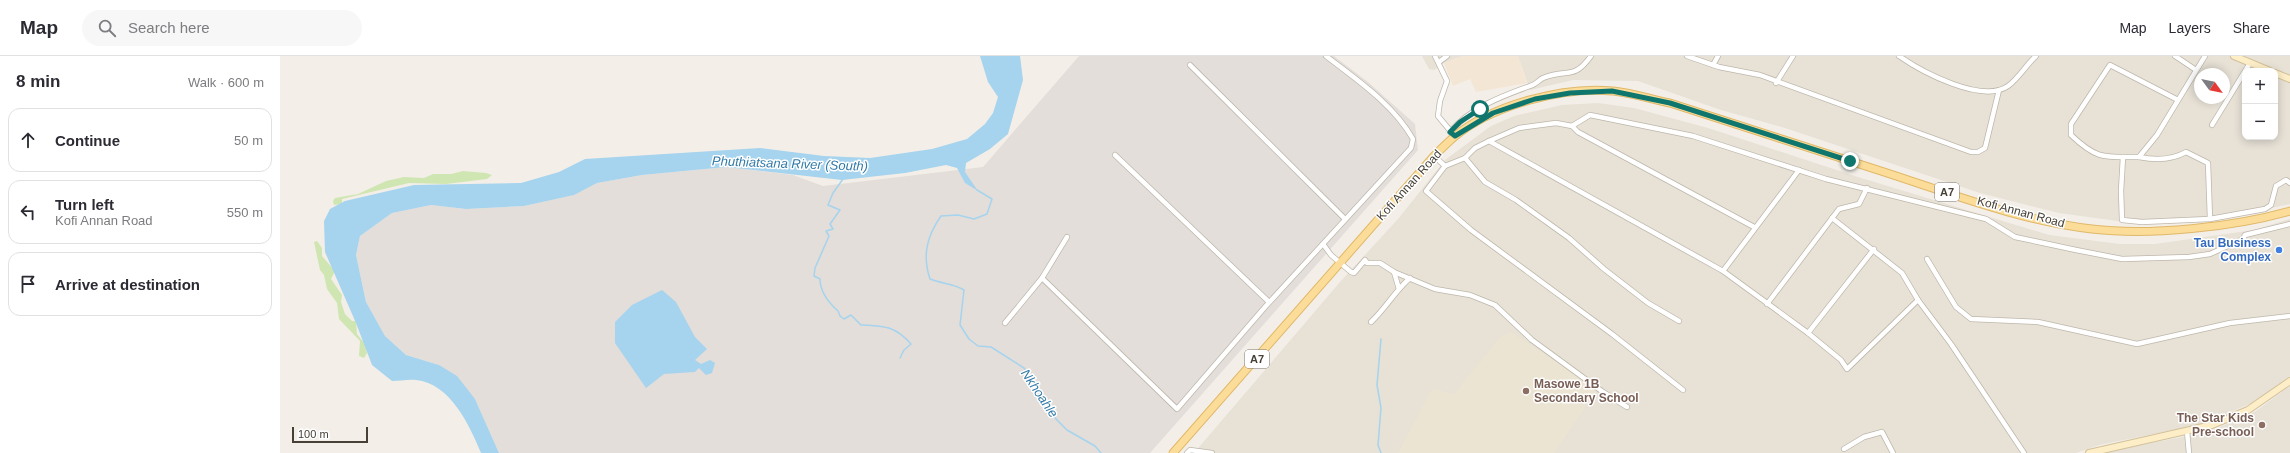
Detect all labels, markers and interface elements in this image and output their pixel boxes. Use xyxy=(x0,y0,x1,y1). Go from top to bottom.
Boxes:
search box xyxy=(82,10,362,46)
text: Map xyxy=(20,17,58,38)
icon: search xyxy=(96,17,118,39)
text: Search here xyxy=(128,19,210,36)
text: Map xyxy=(2119,20,2147,36)
text: Layers xyxy=(2169,20,2211,36)
text: Share xyxy=(2233,20,2270,36)
north arrow xyxy=(2194,68,2230,104)
map controls xyxy=(2242,68,2278,140)
button: + xyxy=(2242,68,2278,104)
text: 8 min xyxy=(16,72,60,91)
text: Walk · 600 m xyxy=(188,75,264,90)
route start xyxy=(1471,100,1489,118)
button: − xyxy=(2242,104,2278,140)
icon: ahead xyxy=(17,129,39,151)
text: Continue xyxy=(55,132,120,149)
text: 50 m xyxy=(234,133,263,148)
street label: Kofi Annan Road xyxy=(1374,147,1444,223)
route end xyxy=(1841,152,1859,170)
water label: Phuthiatsana River (South) xyxy=(712,153,868,174)
road number: A7 xyxy=(1935,183,1959,201)
street label: Kofi Annan Road xyxy=(1976,194,2066,230)
text: Turn left xyxy=(55,196,114,213)
icon: left xyxy=(17,201,39,223)
text: 550 m xyxy=(227,205,263,220)
text: Kofi Annan Road xyxy=(55,213,153,228)
place label: Tau Business Complex xyxy=(2194,236,2271,264)
marker: Tau Business Complex xyxy=(2274,245,2284,255)
icon: arrive xyxy=(17,273,39,295)
text: Arrive at destination xyxy=(55,276,200,293)
road number: A7 xyxy=(1245,350,1269,368)
water label: Nkhoahle xyxy=(1018,366,1061,420)
place label: Masowe 1B Secondary School xyxy=(1534,377,1639,405)
marker: Masowe 1B Secondary School xyxy=(1521,386,1531,396)
place label: The Star Kids Pre-school xyxy=(2177,411,2254,439)
marker: The Star Kids Pre-school xyxy=(2257,420,2267,430)
scale bar xyxy=(292,425,368,444)
text: 100 m xyxy=(298,428,329,440)

